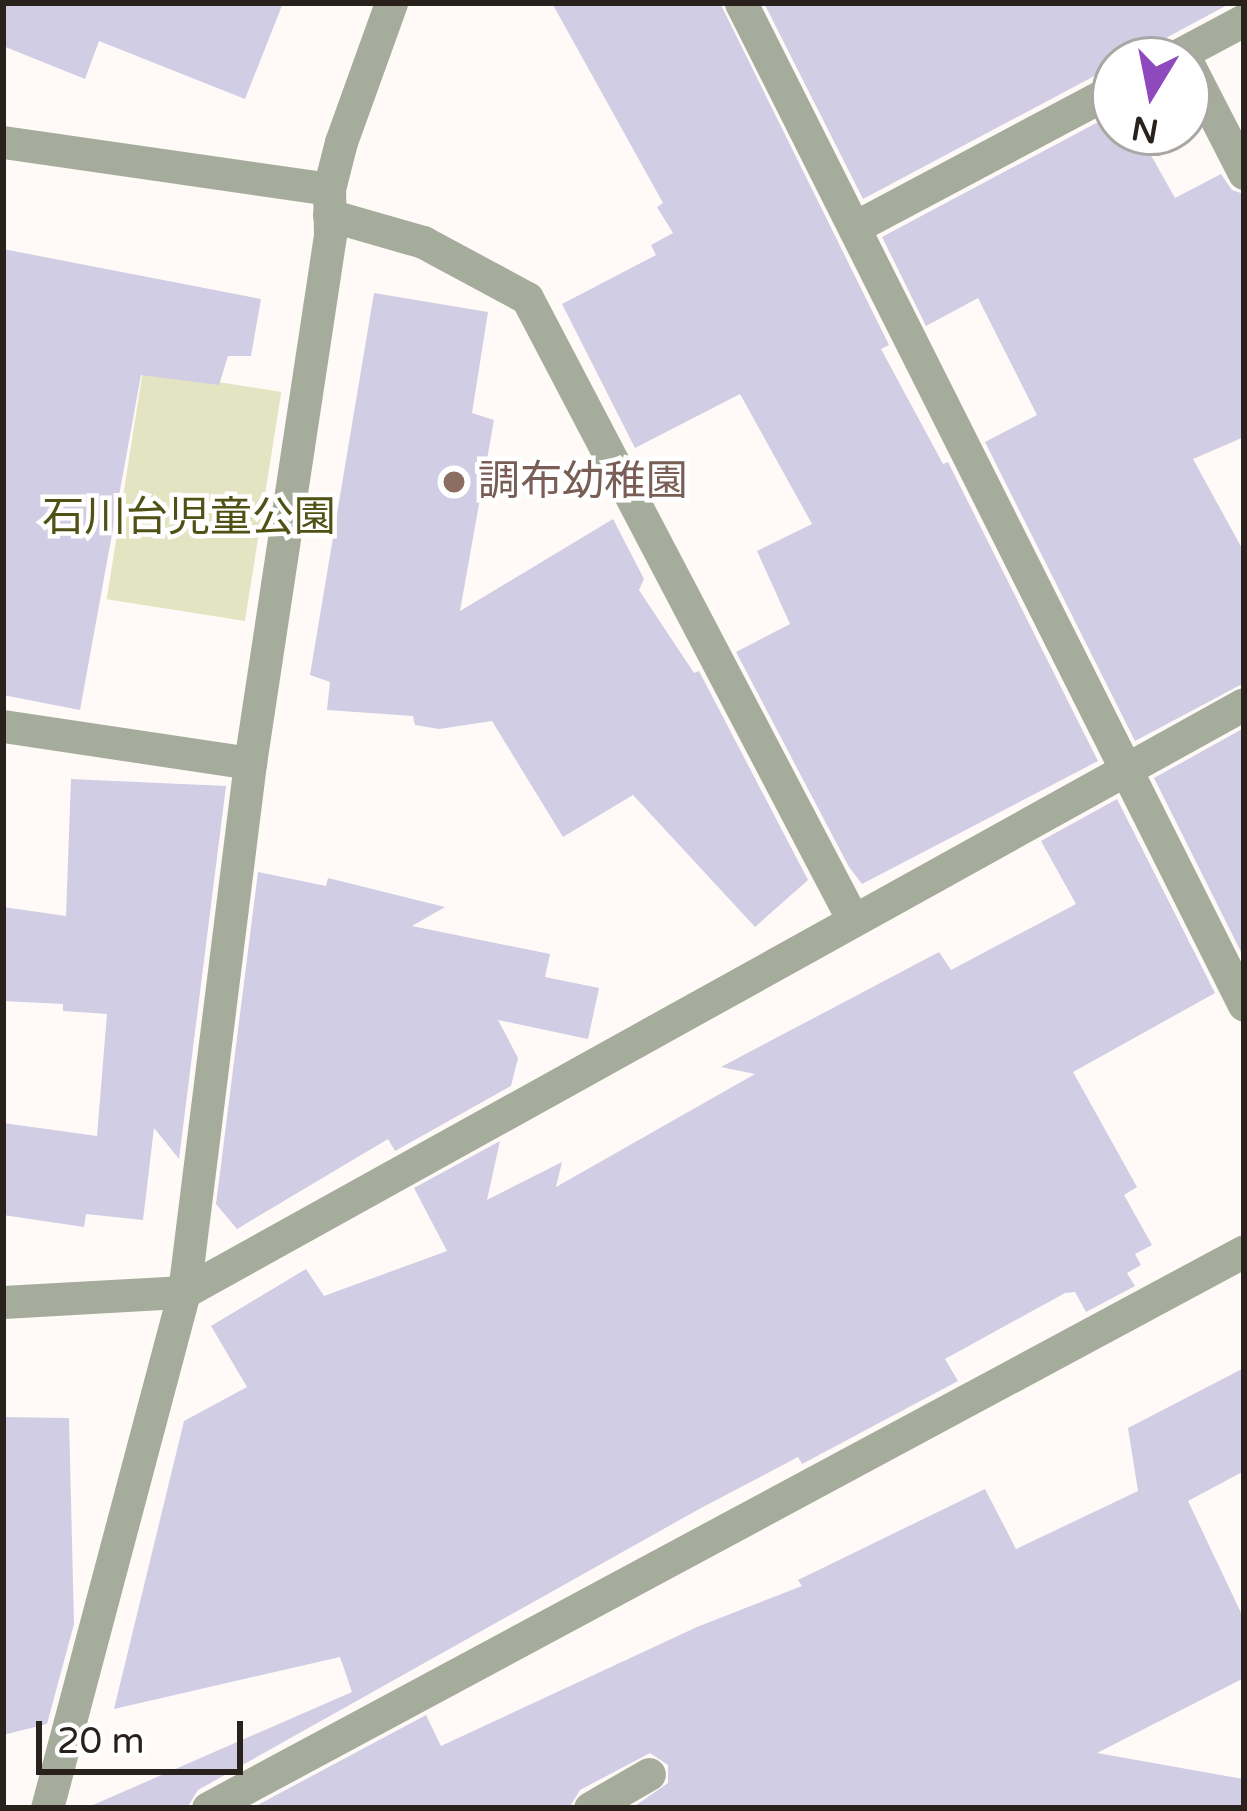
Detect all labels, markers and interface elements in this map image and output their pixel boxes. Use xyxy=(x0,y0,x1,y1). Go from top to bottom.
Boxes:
north arrow xyxy=(1091,36,1211,156)
text: N xyxy=(1129,107,1162,150)
place label: 調布幼稚園 xyxy=(478,457,688,507)
marker: 調布幼稚園 xyxy=(441,469,467,495)
park label: 石川台児童公園 xyxy=(42,493,336,543)
scale bar xyxy=(42,1697,249,1771)
text: 20 m xyxy=(57,1720,145,1763)

